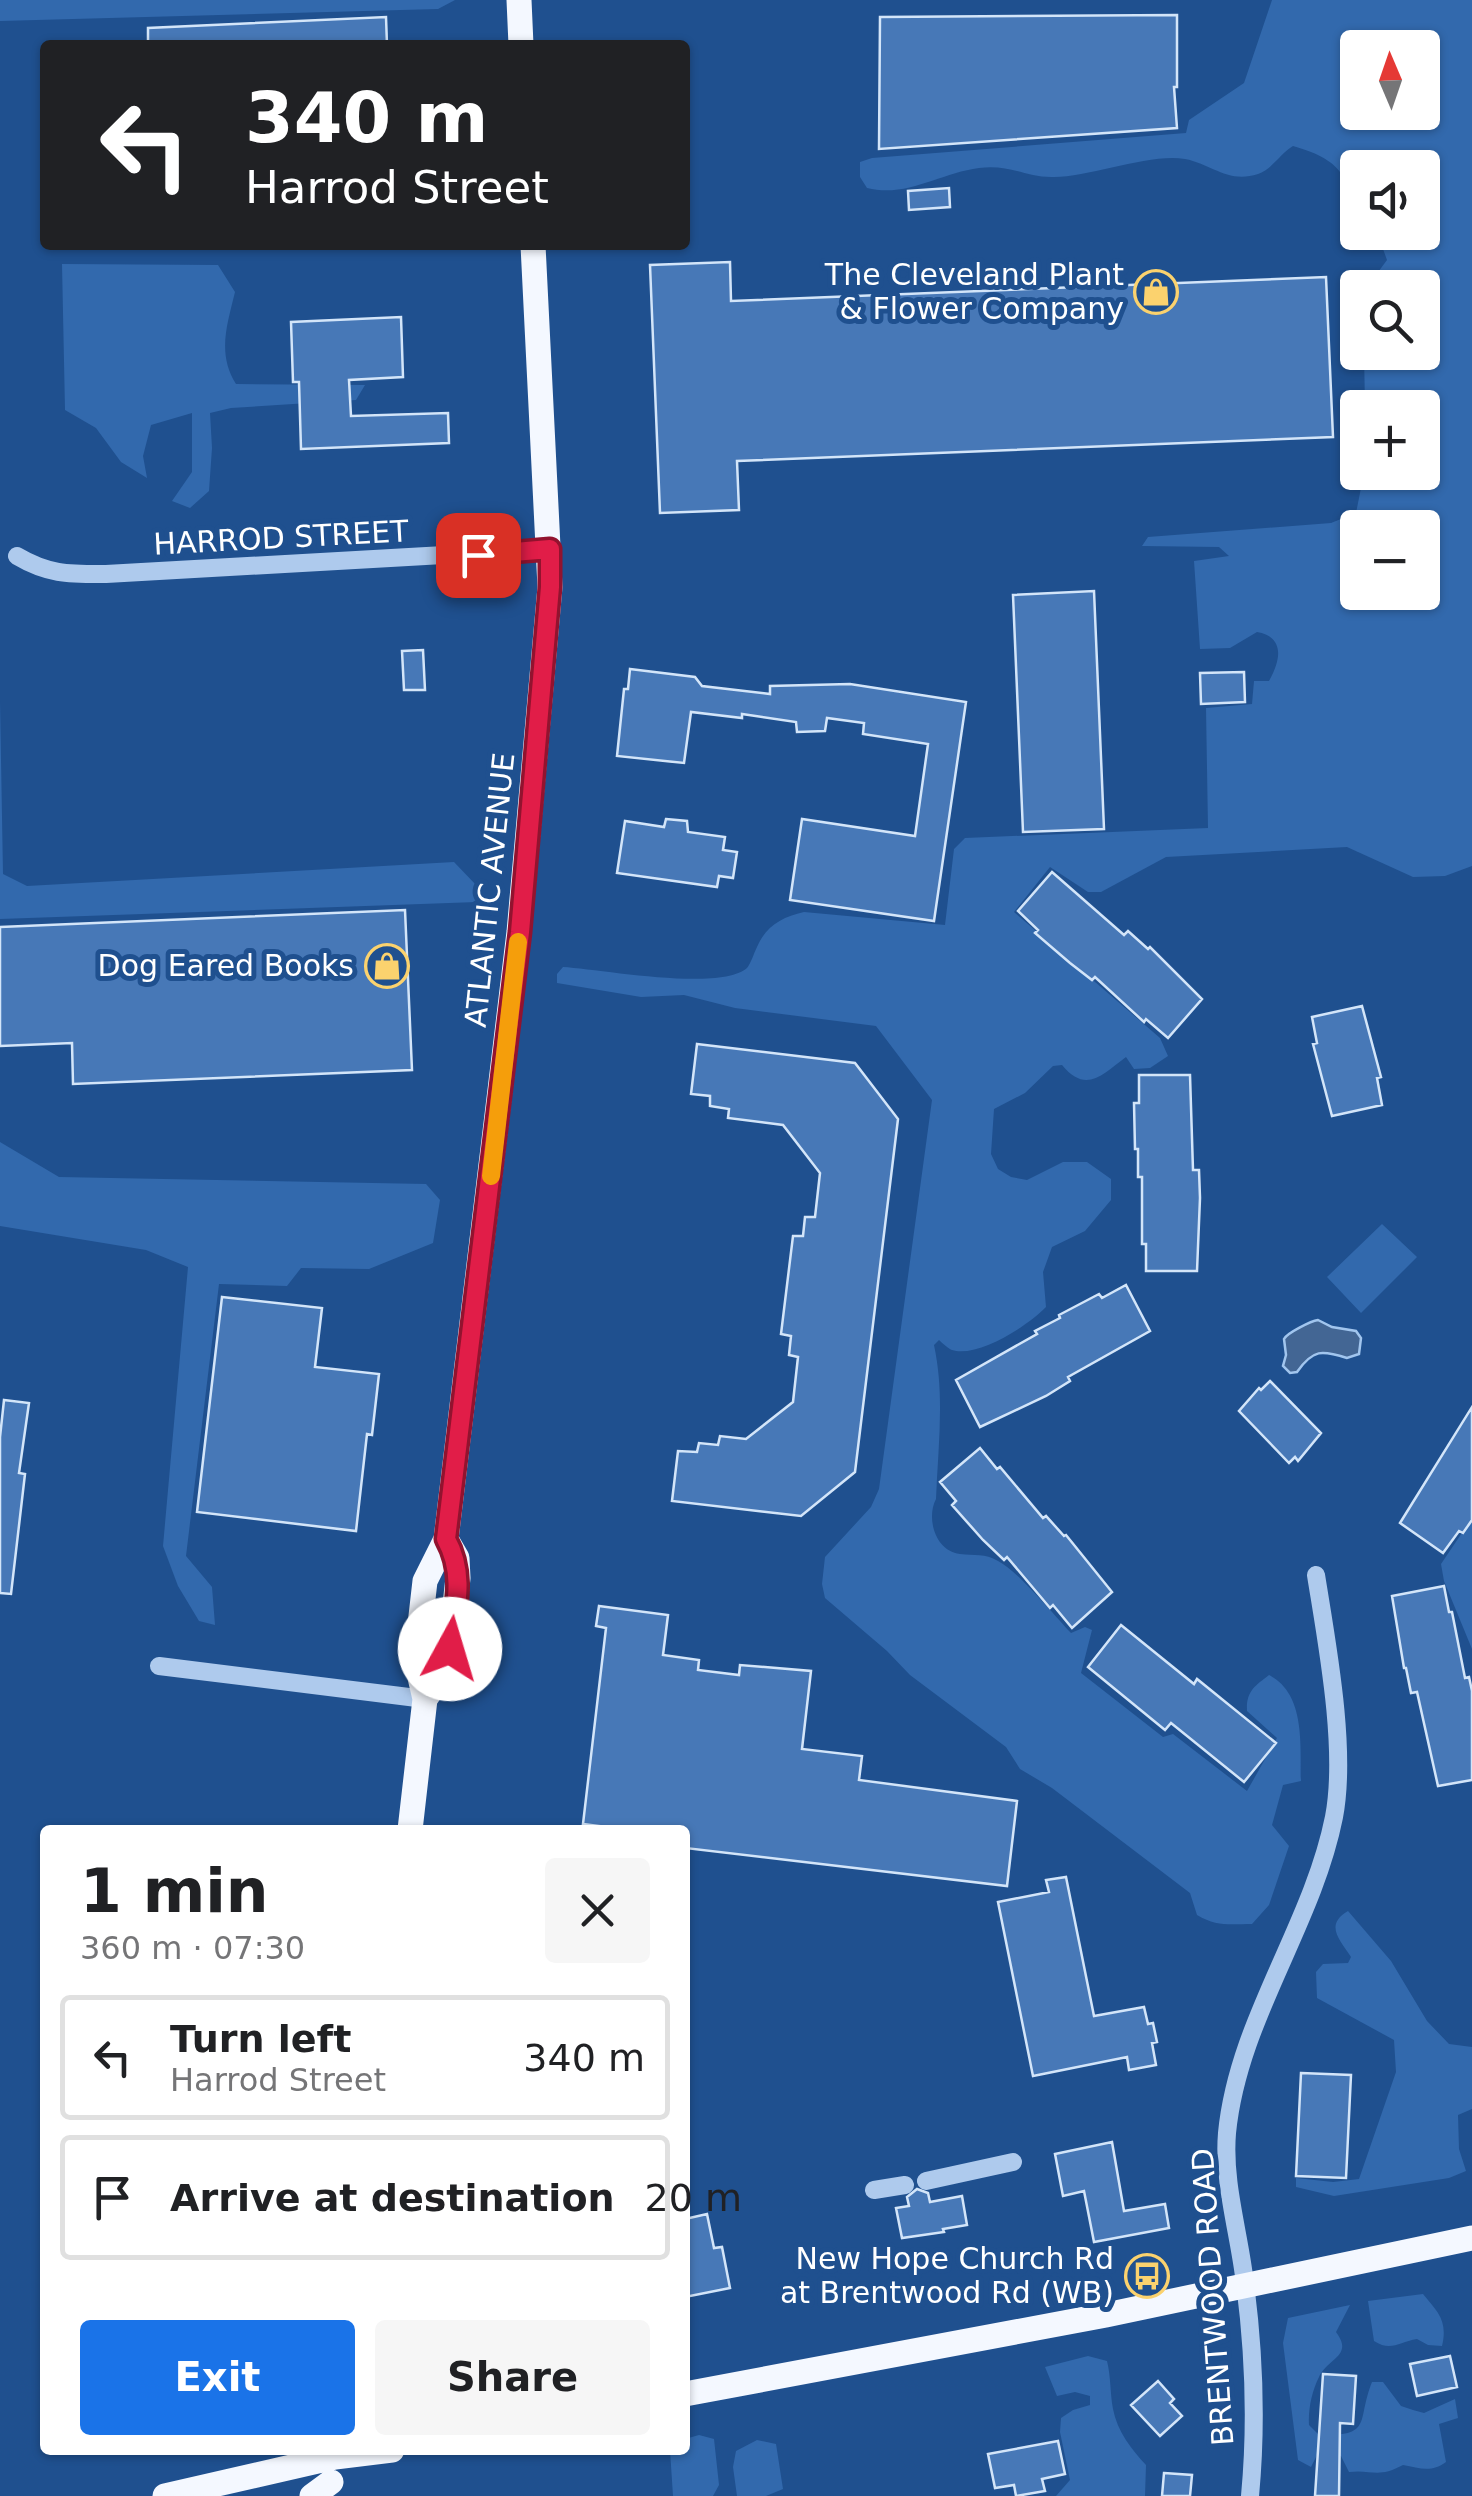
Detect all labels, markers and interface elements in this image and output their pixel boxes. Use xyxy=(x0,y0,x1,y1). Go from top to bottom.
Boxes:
north arrow xyxy=(1340,30,1440,130)
map controls xyxy=(1340,30,1440,610)
text: 340 m xyxy=(245,77,488,159)
icon: left xyxy=(80,80,210,210)
button: sound xyxy=(1340,150,1440,250)
text: Harrod Street xyxy=(245,161,549,214)
place label: The Cleveland Plant & Flower Company xyxy=(824,257,1124,326)
shop icon: The Cleveland Plant & Flower Company xyxy=(1133,269,1179,315)
button: search xyxy=(1340,270,1440,370)
button: + xyxy=(1340,390,1440,490)
button: − xyxy=(1340,510,1440,610)
street label: HARROD STREET xyxy=(152,513,410,562)
pin xyxy=(436,513,521,598)
icon: arrive xyxy=(451,528,506,583)
street label: ATLANTIC AVENUE xyxy=(458,751,521,1029)
shop icon: Dog Eared Books xyxy=(364,943,410,989)
place label: Dog Eared Books xyxy=(98,948,354,983)
position arrow xyxy=(398,1597,502,1701)
text: 1 min xyxy=(80,1856,268,1926)
button: close xyxy=(545,1858,650,1963)
text: 360 m · 07:30 xyxy=(80,1929,305,1967)
text: Turn left xyxy=(170,2017,351,2061)
icon: left xyxy=(85,2030,140,2085)
text: 340 m xyxy=(523,2036,645,2080)
text: Harrod Street xyxy=(170,2061,386,2099)
street label: BRENTWOOD ROAD xyxy=(1185,2147,1240,2447)
icon: arrive xyxy=(85,2170,140,2225)
text: Arrive at destination xyxy=(170,2176,615,2220)
text: 20 m xyxy=(645,2176,742,2220)
place label: New Hope Church Rd at Brentwood Rd (WB) xyxy=(780,2241,1114,2310)
bus stop icon: New Hope Church Rd at Brentwood Rd (WB) xyxy=(1124,2253,1170,2299)
button: Exit xyxy=(80,2320,355,2435)
button: Share xyxy=(375,2320,650,2435)

